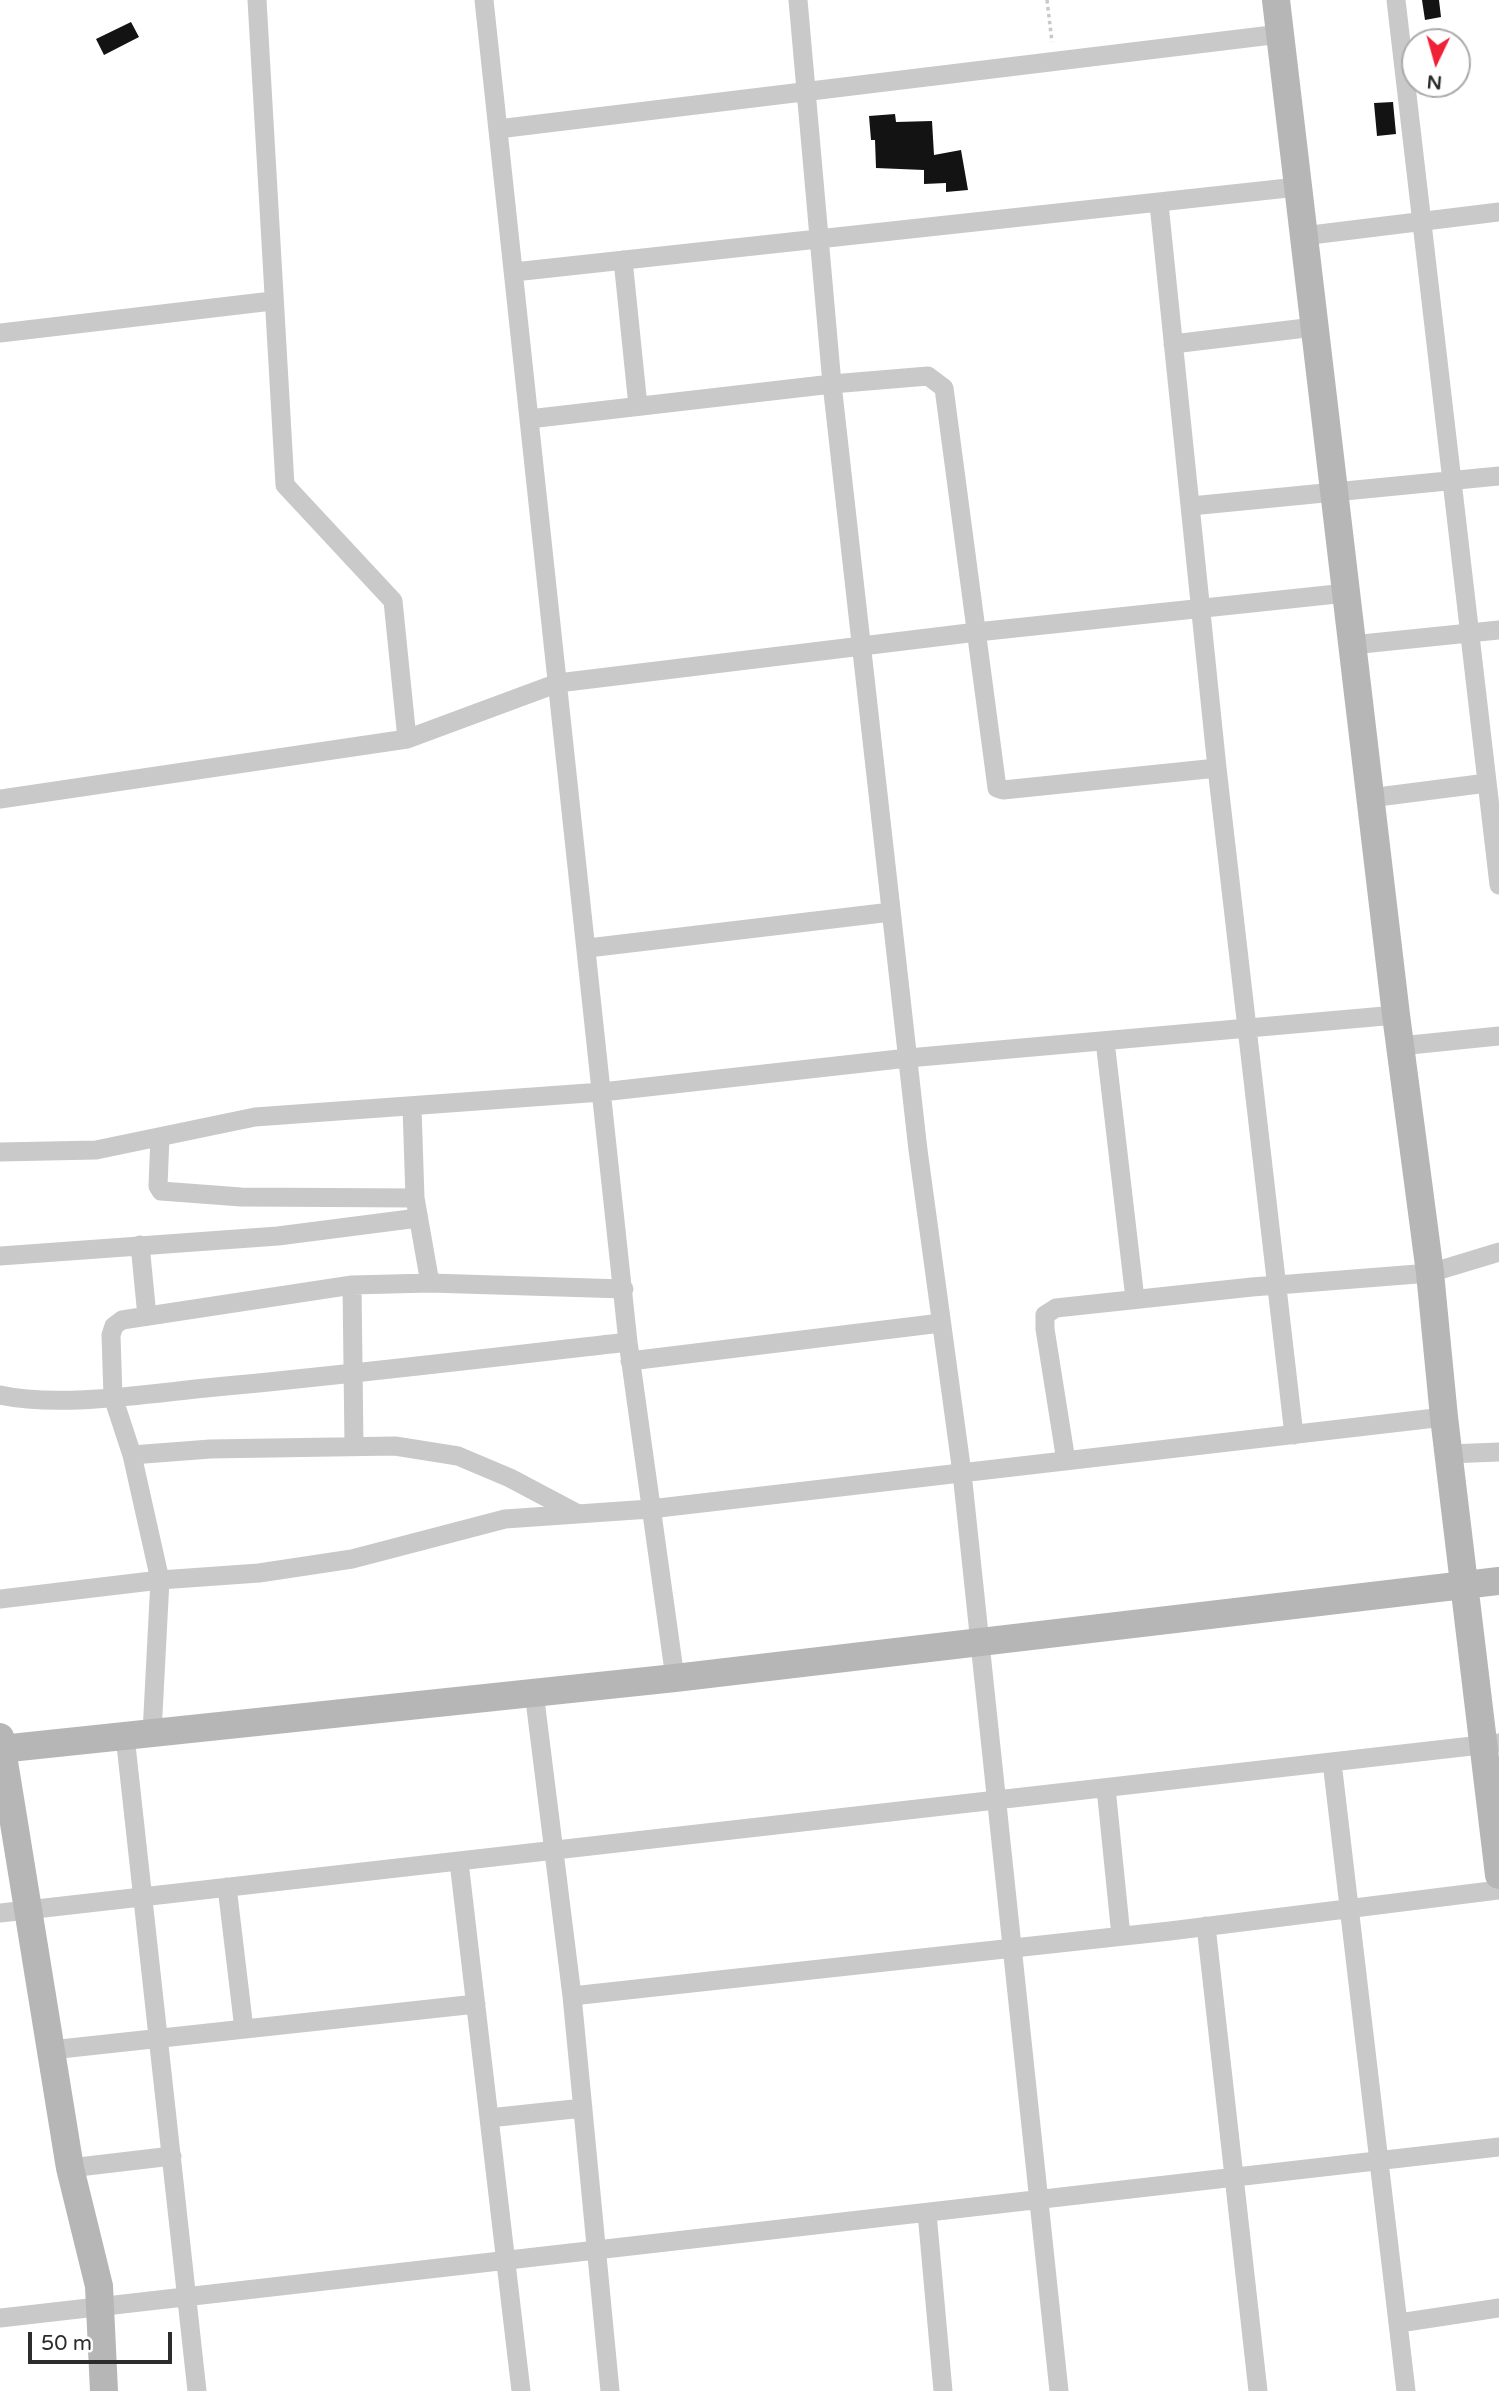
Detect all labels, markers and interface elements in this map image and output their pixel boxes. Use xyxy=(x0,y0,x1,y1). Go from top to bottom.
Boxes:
north arrow xyxy=(1401,28,1471,98)
text: N xyxy=(1426,70,1443,94)
scale bar xyxy=(32,2318,175,2362)
text: 50 m xyxy=(41,2331,92,2356)

